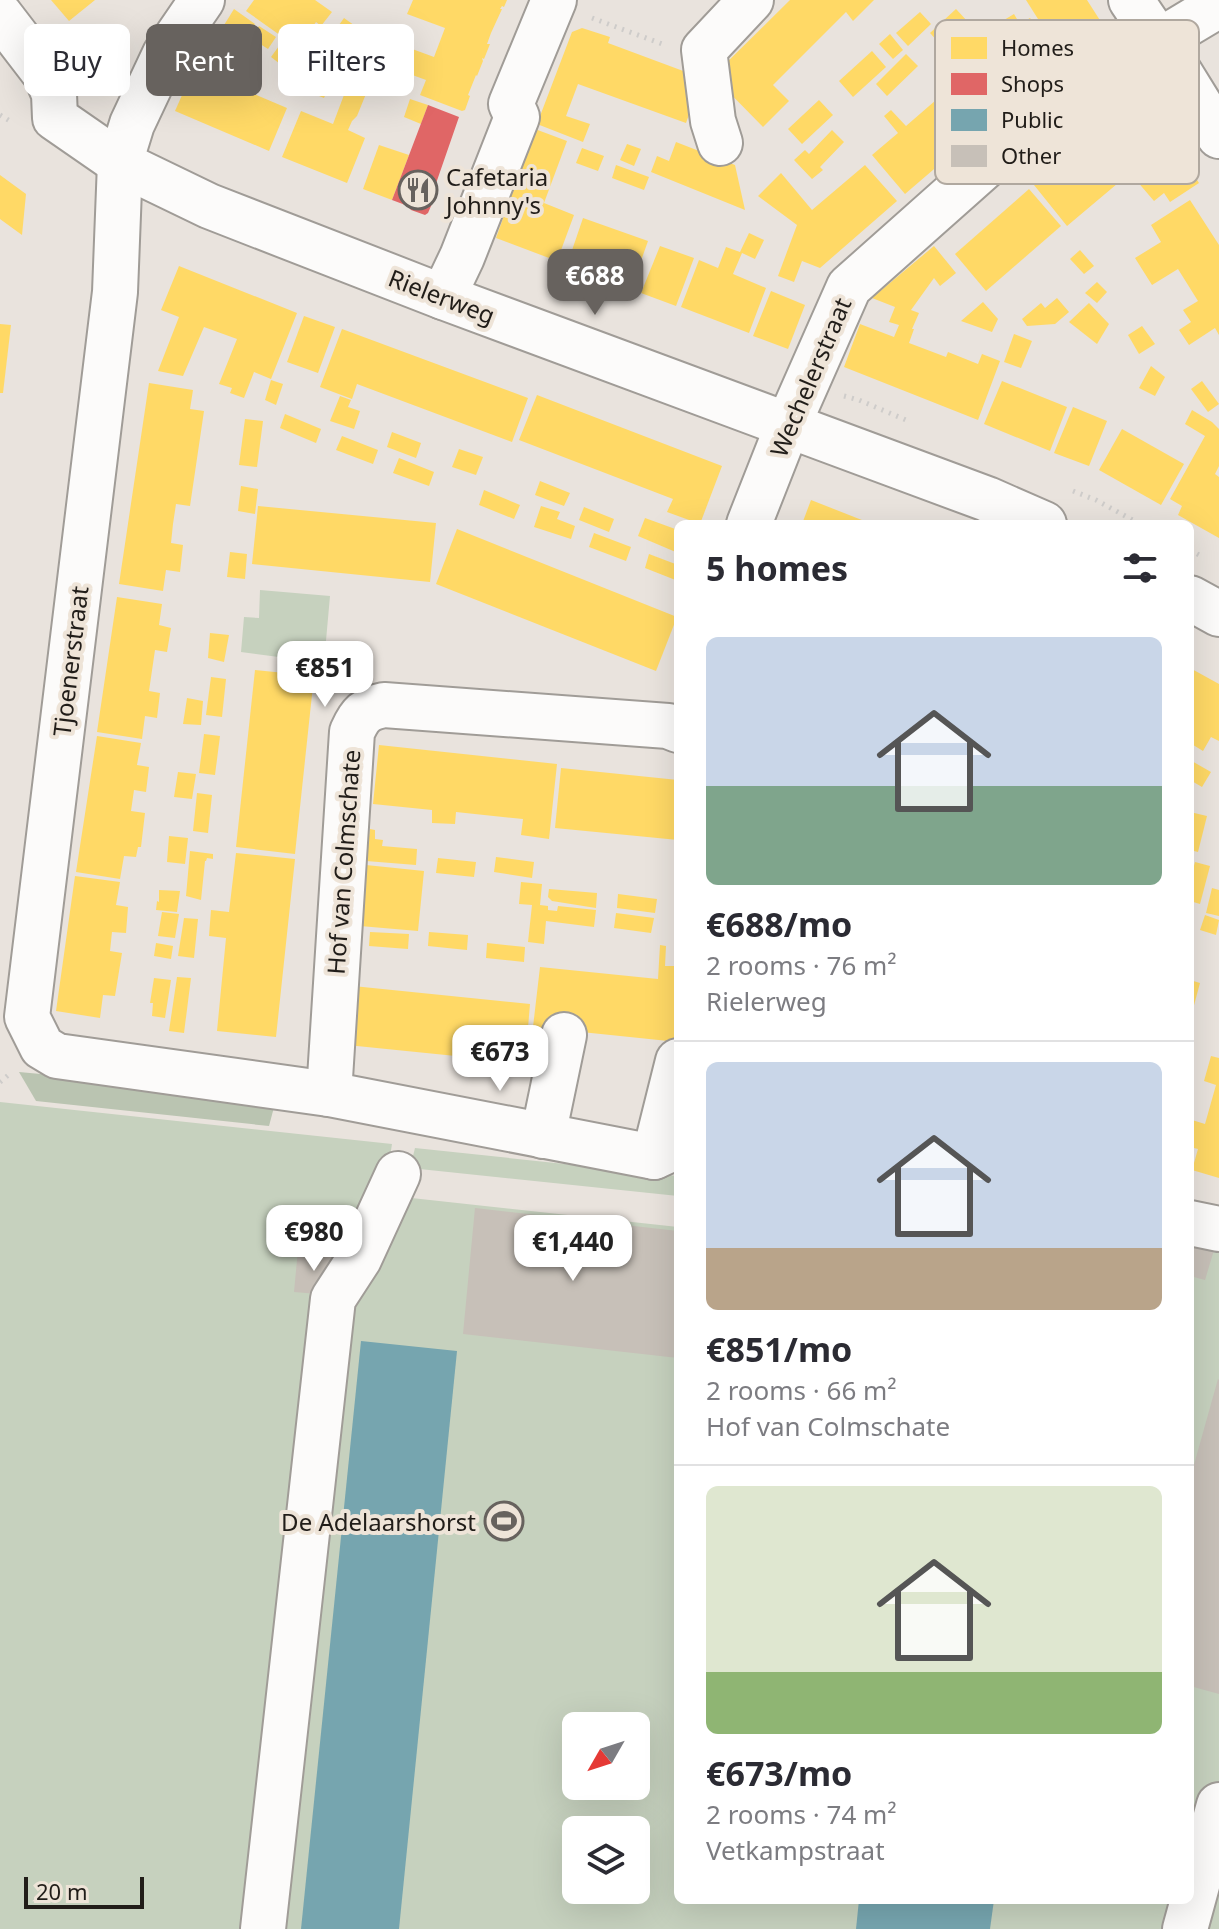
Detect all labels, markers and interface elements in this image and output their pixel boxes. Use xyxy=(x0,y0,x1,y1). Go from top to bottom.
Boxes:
legend xyxy=(935,20,1199,184)
chip: Buy xyxy=(24,24,130,96)
chip: Rent xyxy=(146,24,262,96)
chip: Filters xyxy=(278,24,414,96)
text: Homes xyxy=(1001,32,1074,62)
text: Shops xyxy=(1001,68,1064,98)
text: Public xyxy=(1001,104,1063,134)
text: Other xyxy=(1001,140,1061,170)
place label: Cafetaria Johnny's xyxy=(444,160,548,221)
restaurant icon: Cafetaria Johnny's xyxy=(397,169,439,211)
pin: €688 xyxy=(548,249,642,317)
text: €688 xyxy=(565,257,625,293)
street label: Rielerweg xyxy=(384,261,500,331)
street label: Wechelerstraat xyxy=(762,292,859,462)
text: 5 homes xyxy=(706,545,848,591)
icon: filters xyxy=(1118,546,1162,590)
street label: Tjoenerstraat xyxy=(44,584,96,738)
pin: €851 xyxy=(278,641,372,709)
text: €851 xyxy=(295,649,355,685)
icon: home xyxy=(862,689,1006,833)
street label: Hof van Colmschate xyxy=(319,748,367,976)
text: €688/mo xyxy=(706,901,852,947)
text: 2 rooms · 76 m² xyxy=(706,947,896,983)
text: Rielerweg xyxy=(706,983,827,1019)
pin: €673 xyxy=(453,1025,547,1093)
text: €673 xyxy=(470,1033,530,1069)
icon: home xyxy=(862,1114,1006,1258)
pin: €980 xyxy=(267,1205,361,1273)
text: €980 xyxy=(284,1213,344,1249)
pin: €1,440 xyxy=(508,1215,638,1283)
text: €1,440 xyxy=(532,1223,614,1259)
text: €851/mo xyxy=(706,1326,852,1372)
text: 2 rooms · 66 m² xyxy=(706,1372,896,1408)
text: Hof van Colmschate xyxy=(706,1408,950,1444)
sports icon: De Adelaarshorst xyxy=(483,1500,525,1542)
place label: De Adelaarshorst xyxy=(281,1505,476,1538)
icon: home xyxy=(862,1538,1006,1682)
north arrow xyxy=(562,1712,650,1800)
map controls xyxy=(562,1712,650,1904)
text: €673/mo xyxy=(706,1750,852,1796)
text: 2 rooms · 74 m² xyxy=(706,1796,896,1832)
button: layers xyxy=(562,1816,650,1904)
text: Vetkampstraat xyxy=(706,1832,885,1868)
scale bar xyxy=(24,1873,144,1909)
text: 20 m xyxy=(36,1876,87,1906)

